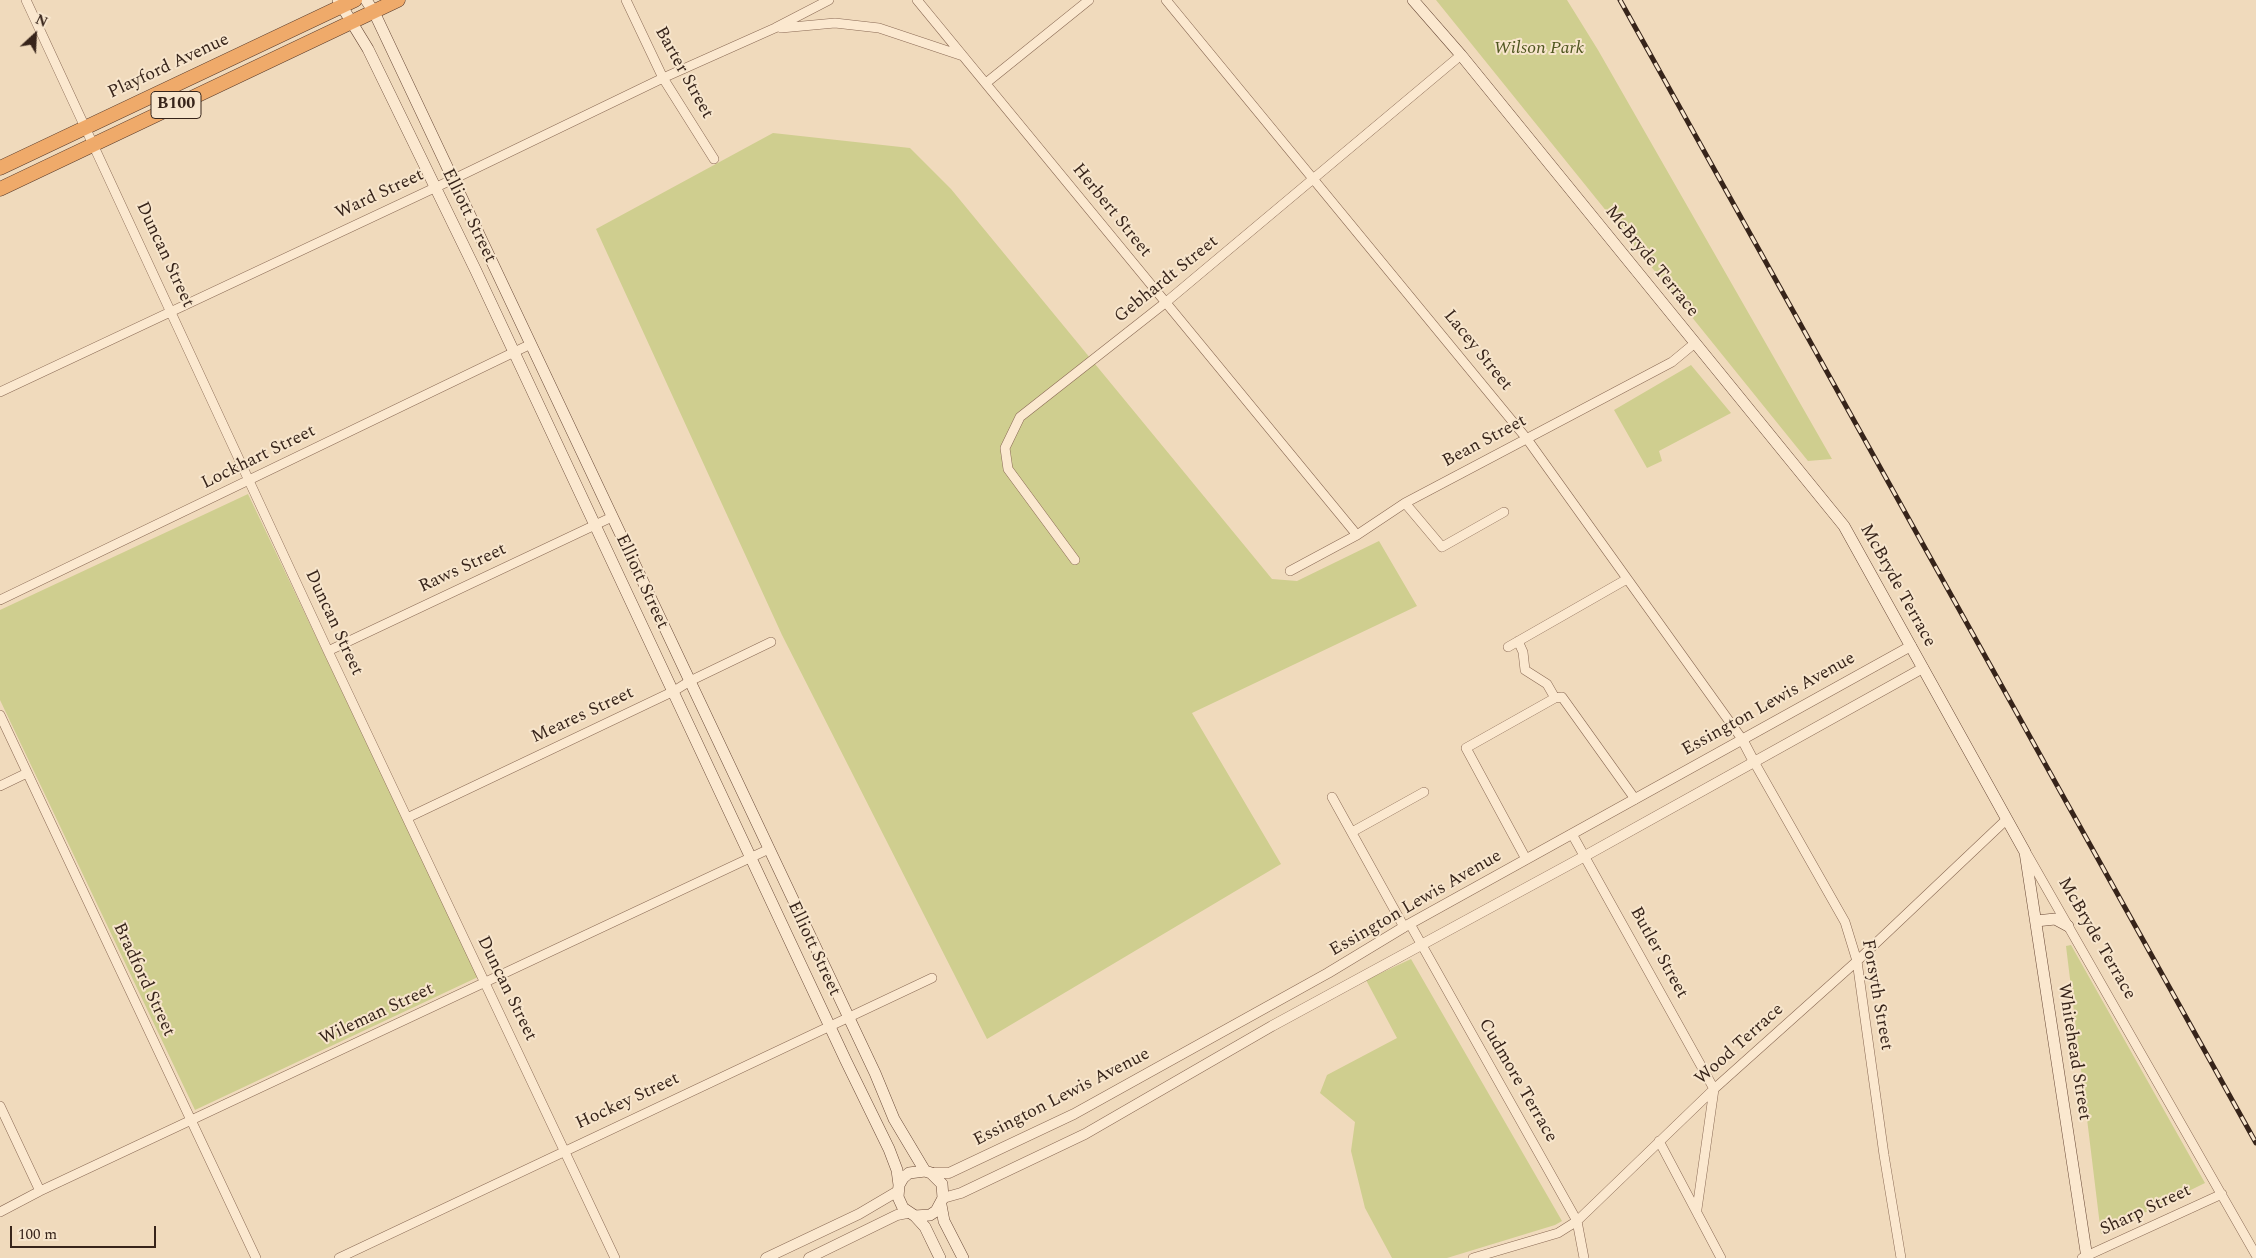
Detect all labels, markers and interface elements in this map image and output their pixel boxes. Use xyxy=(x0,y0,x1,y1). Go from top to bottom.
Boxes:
text: N xyxy=(32,9,51,33)
north arrow xyxy=(10,10,60,60)
street label: Barter Street xyxy=(649,23,717,123)
street label: Playford Avenue xyxy=(105,30,233,104)
park label: Wilson Park xyxy=(1494,38,1584,60)
road number: B100 xyxy=(151,92,201,118)
street label: Herbert Street xyxy=(1067,160,1155,262)
street label: Ward Street xyxy=(332,165,428,225)
street label: Elliott Street xyxy=(436,165,500,267)
street label: Duncan Street xyxy=(130,199,198,311)
street label: McBryde Terrace xyxy=(1599,202,1703,322)
street label: Gebhardt Street xyxy=(1111,232,1223,328)
street label: Lacey Street xyxy=(1438,306,1516,396)
street label: Bean Street xyxy=(1439,411,1531,473)
street label: Lockhart Street xyxy=(198,421,320,495)
street label: McBryde Terrace xyxy=(1854,521,1940,651)
street label: Elliott Street xyxy=(610,531,672,633)
street label: Raws Street xyxy=(416,539,510,599)
street label: Duncan Street xyxy=(299,567,367,679)
street label: Essington Lewis Avenue xyxy=(1678,648,1860,762)
street label: Meares Street xyxy=(528,683,638,749)
street label: Essington Lewis Avenue xyxy=(1326,846,1506,962)
street label: McBryde Terrace xyxy=(2052,874,2140,1004)
street label: Elliott Street xyxy=(782,898,844,1000)
street label: Butler Street xyxy=(1624,904,1692,1002)
street label: Bradford Street xyxy=(107,920,179,1040)
street label: Duncan Street xyxy=(471,933,541,1045)
street label: Forsyth Street xyxy=(1856,938,1896,1052)
street label: Wileman Street xyxy=(316,979,438,1051)
street label: Whitehead Street xyxy=(2051,982,2095,1122)
street label: Wood Terrace xyxy=(1691,999,1789,1091)
street label: Cudmore Terrace xyxy=(1473,1015,1561,1147)
street label: Essington Lewis Avenue xyxy=(970,1044,1154,1152)
street label: Hockey Street xyxy=(573,1069,683,1135)
street label: Sharp Street xyxy=(2097,1181,2195,1241)
scale bar xyxy=(12,1216,159,1248)
text: 100 m xyxy=(18,1223,57,1246)

